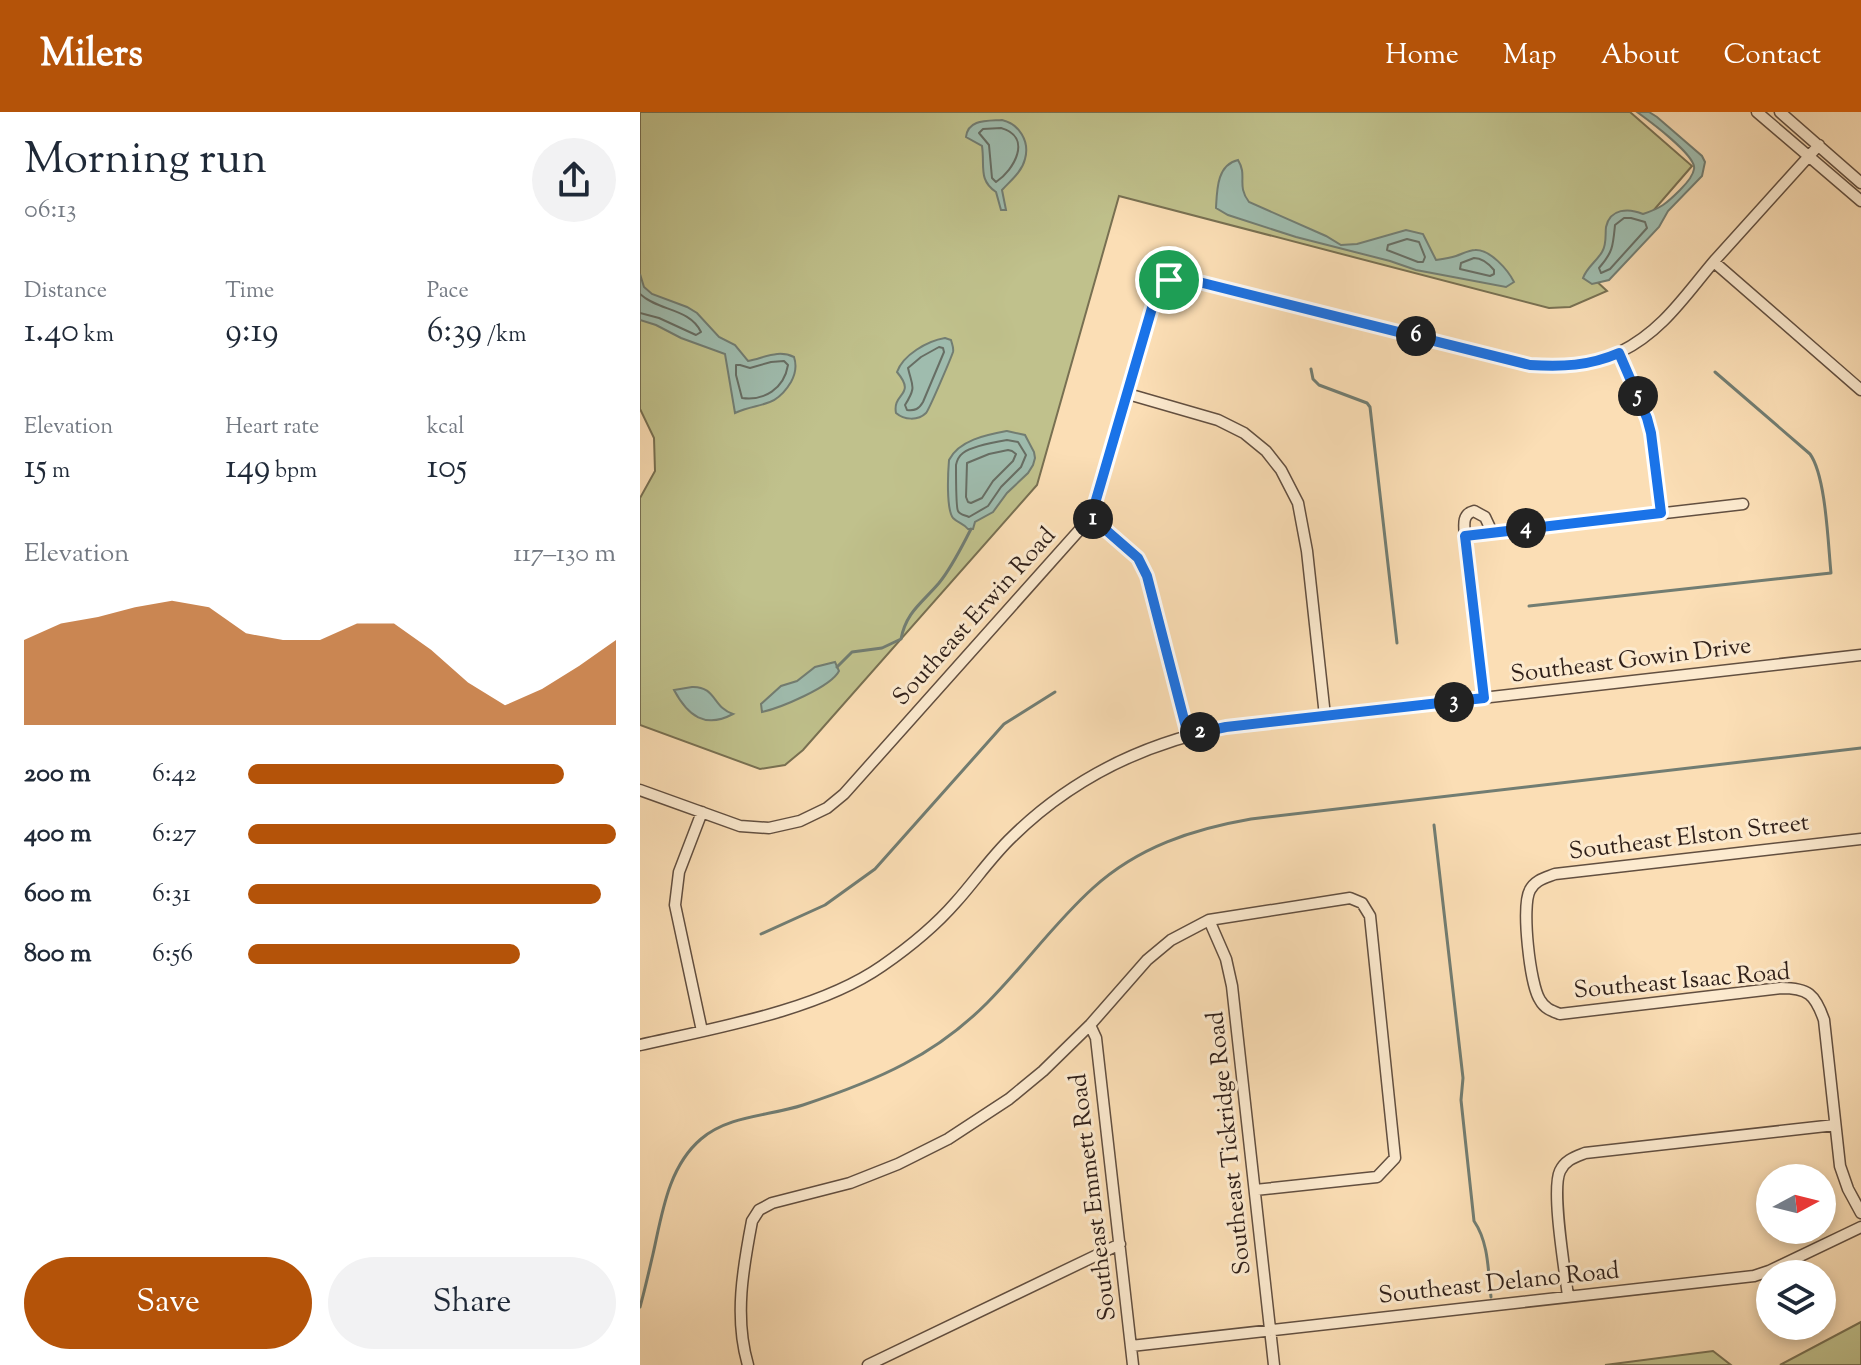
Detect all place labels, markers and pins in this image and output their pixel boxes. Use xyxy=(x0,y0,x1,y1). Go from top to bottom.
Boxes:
pin xyxy=(1135,246,1203,314)
pin: 6 xyxy=(1396,316,1436,356)
pin: 5 xyxy=(1618,376,1658,416)
pin: 1 xyxy=(1073,499,1113,539)
pin: 4 xyxy=(1506,508,1546,548)
pin: 3 xyxy=(1434,682,1474,722)
pin: 2 xyxy=(1180,712,1220,752)

